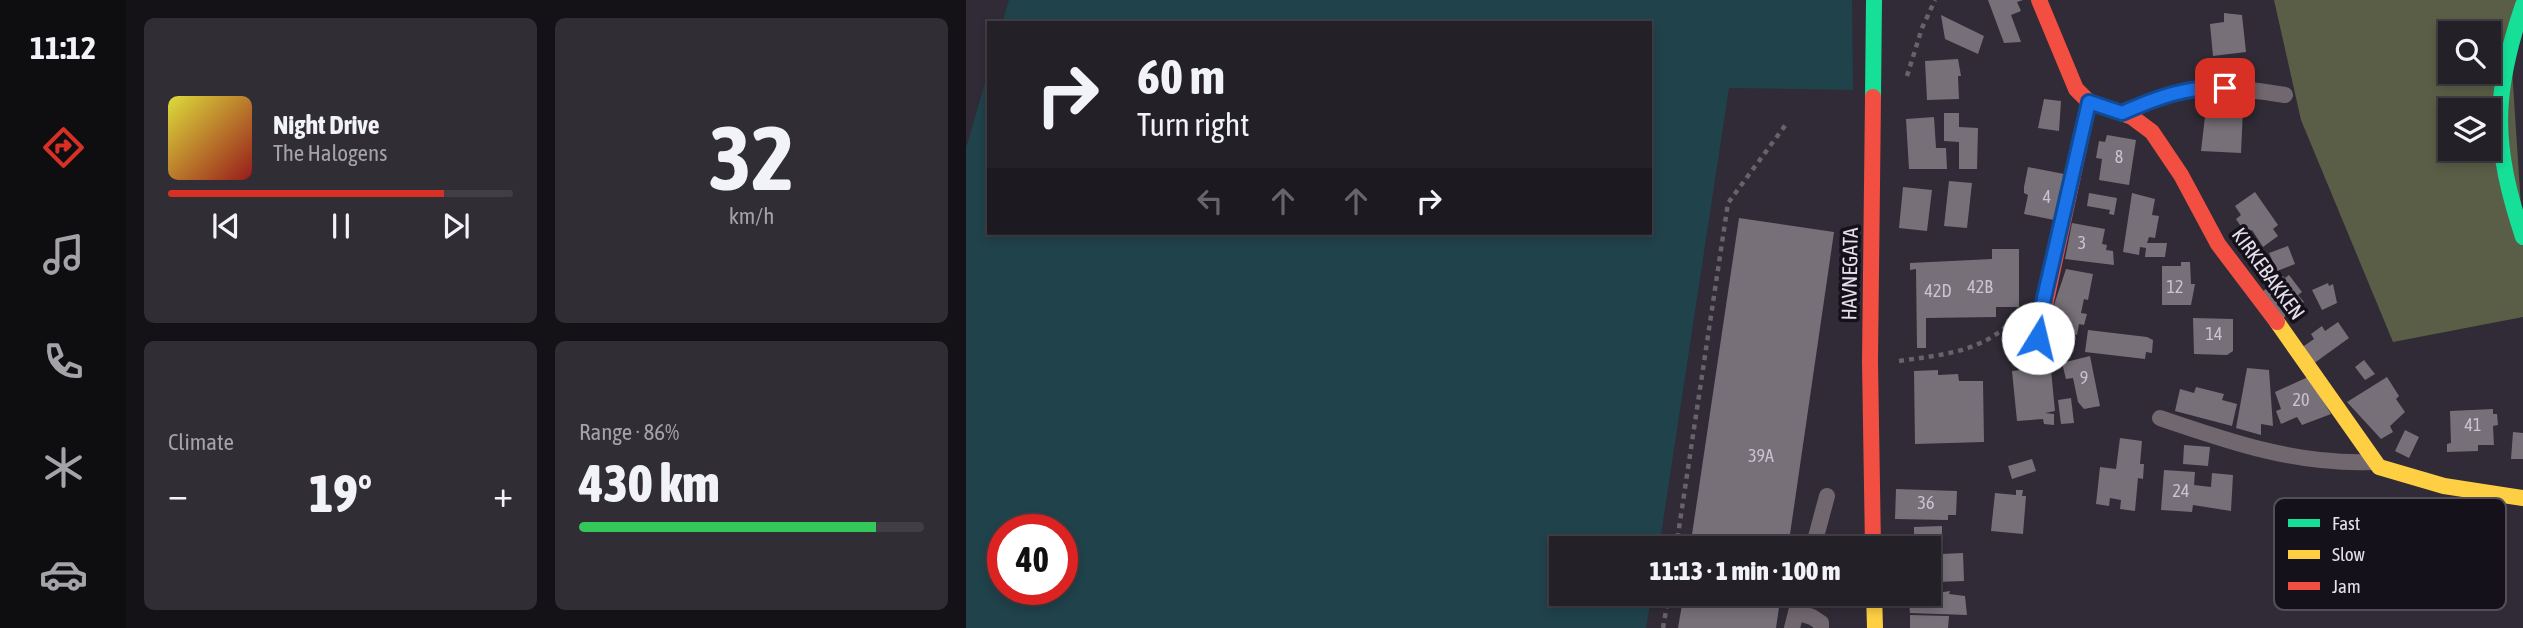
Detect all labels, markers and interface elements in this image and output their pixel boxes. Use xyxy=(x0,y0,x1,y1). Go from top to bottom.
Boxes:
map controls xyxy=(2438,21,2501,161)
button: search xyxy=(2438,21,2501,84)
text: 11:12 xyxy=(30,29,96,66)
text: 60 m xyxy=(1137,48,1225,104)
icon: right xyxy=(1022,49,1113,140)
pin xyxy=(2195,58,2255,118)
icon: arrive xyxy=(2206,69,2244,107)
button: layers xyxy=(2438,98,2501,161)
text: 32 xyxy=(709,105,794,209)
text: Turn right xyxy=(1137,106,1250,143)
text: Night Drive xyxy=(273,110,380,140)
icon: directions xyxy=(39,123,88,172)
text: The Halogens xyxy=(273,140,387,166)
house number: 8 xyxy=(2115,146,2123,167)
icon: left xyxy=(1191,182,1229,220)
icon: ahead xyxy=(1264,182,1302,220)
icon: ahead xyxy=(1337,182,1375,220)
icon: right xyxy=(1410,182,1448,220)
house number: 4 xyxy=(2043,186,2051,207)
text: km/h xyxy=(729,203,774,229)
icon: previous xyxy=(207,207,245,245)
icon: pause xyxy=(322,207,360,245)
icon: next xyxy=(437,207,475,245)
street label: KIRKEBAKKEN xyxy=(2227,223,2310,324)
street label: HAVNEGATA xyxy=(1836,227,1862,321)
icon: music xyxy=(39,230,88,279)
house number: 3 xyxy=(2078,232,2086,253)
house number: 42B xyxy=(1967,276,1993,297)
house number: 12 xyxy=(2167,276,2183,297)
house number: 42D xyxy=(1925,280,1952,301)
position arrow xyxy=(2001,301,2075,375)
house number: 14 xyxy=(2206,323,2222,344)
icon: phone xyxy=(39,337,88,386)
house number: 9 xyxy=(2080,367,2088,388)
house number: 20 xyxy=(2293,389,2309,410)
house number: 41 xyxy=(2465,414,2481,435)
text: Range · 86% xyxy=(579,419,679,445)
text: Climate xyxy=(168,429,234,455)
icon: climate xyxy=(39,443,88,492)
house number: 39A xyxy=(1748,445,1774,466)
text: 430 km xyxy=(579,453,720,513)
text: 19° xyxy=(309,463,372,523)
text: − xyxy=(168,472,188,515)
text: + xyxy=(493,472,513,515)
house number: 24 xyxy=(2173,480,2189,501)
house number: 36 xyxy=(1918,492,1934,513)
legend xyxy=(2274,498,2506,610)
text: Fast xyxy=(2332,512,2360,534)
speed limit sign: 40 xyxy=(987,514,1078,605)
text: Slow xyxy=(2332,543,2366,565)
icon: car xyxy=(39,550,88,599)
text: 11:13 · 1 min · 100 m xyxy=(1650,556,1840,586)
text: Jam xyxy=(2332,575,2361,597)

